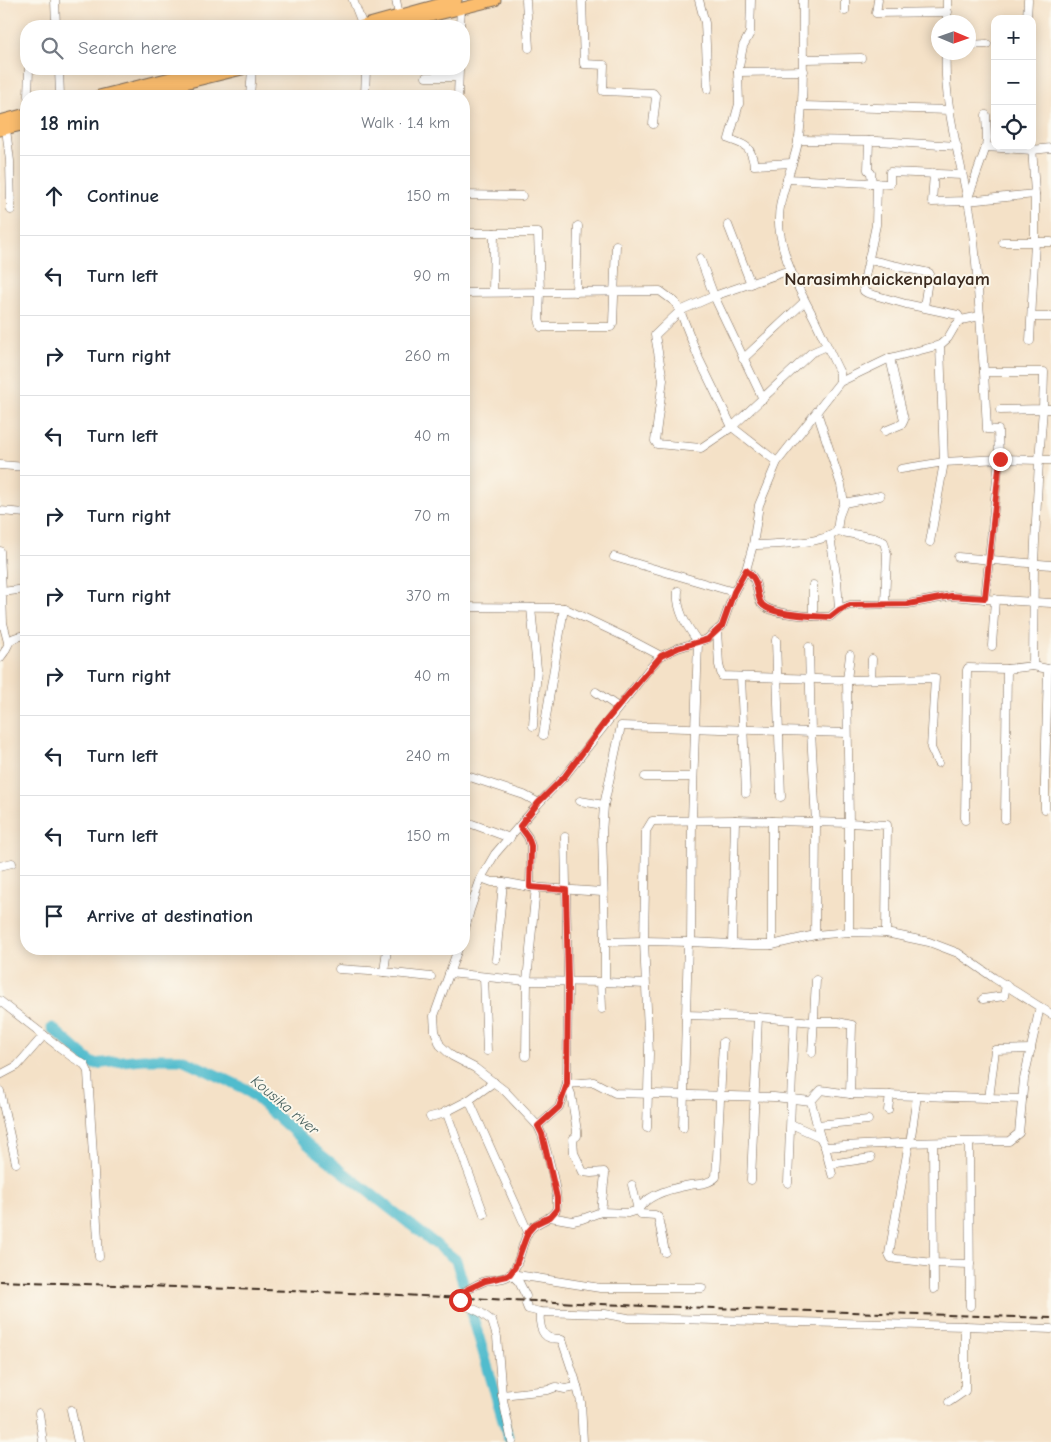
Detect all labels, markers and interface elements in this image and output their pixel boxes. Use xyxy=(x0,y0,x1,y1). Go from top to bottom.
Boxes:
north arrow xyxy=(931,15,976,60)
map controls xyxy=(991,15,1036,150)
button: + xyxy=(991,15,1036,60)
search box xyxy=(20,20,470,75)
icon: search xyxy=(38,34,66,62)
text: Search here xyxy=(78,37,177,59)
button: − xyxy=(991,60,1036,105)
button: locate xyxy=(991,105,1036,150)
text: 18 min xyxy=(40,111,100,135)
text: Walk · 1.4 km xyxy=(361,114,450,132)
icon: ahead xyxy=(40,182,68,210)
text: Continue xyxy=(87,185,159,207)
text: 150 m xyxy=(407,187,450,205)
icon: left xyxy=(40,262,68,290)
text: Turn left xyxy=(87,265,158,287)
text: 90 m xyxy=(413,267,450,285)
district label: Narasimhnaickenpalayam xyxy=(784,268,990,290)
icon: right xyxy=(40,342,68,370)
text: Turn right xyxy=(87,345,171,367)
text: 260 m xyxy=(405,347,450,365)
icon: left xyxy=(40,422,68,450)
text: Turn left xyxy=(87,425,158,447)
text: 40 m xyxy=(414,427,450,445)
route end xyxy=(989,448,1012,471)
icon: right xyxy=(40,502,68,530)
text: Turn right xyxy=(87,505,171,527)
text: 70 m xyxy=(414,507,450,525)
icon: right xyxy=(40,582,68,610)
text: Turn right xyxy=(87,585,171,607)
text: 370 m xyxy=(406,587,450,605)
icon: right xyxy=(40,662,68,690)
text: Turn right xyxy=(87,665,171,687)
text: 40 m xyxy=(414,667,450,685)
icon: left xyxy=(40,742,68,770)
text: Turn left xyxy=(87,745,158,767)
text: 240 m xyxy=(406,747,450,765)
icon: left xyxy=(40,822,68,850)
text: Turn left xyxy=(87,825,158,847)
text: 150 m xyxy=(407,827,450,845)
icon: arrive xyxy=(40,902,68,930)
text: Arrive at destination xyxy=(87,905,253,927)
water label: Kousika river xyxy=(247,1071,323,1139)
route start xyxy=(449,1289,472,1312)

